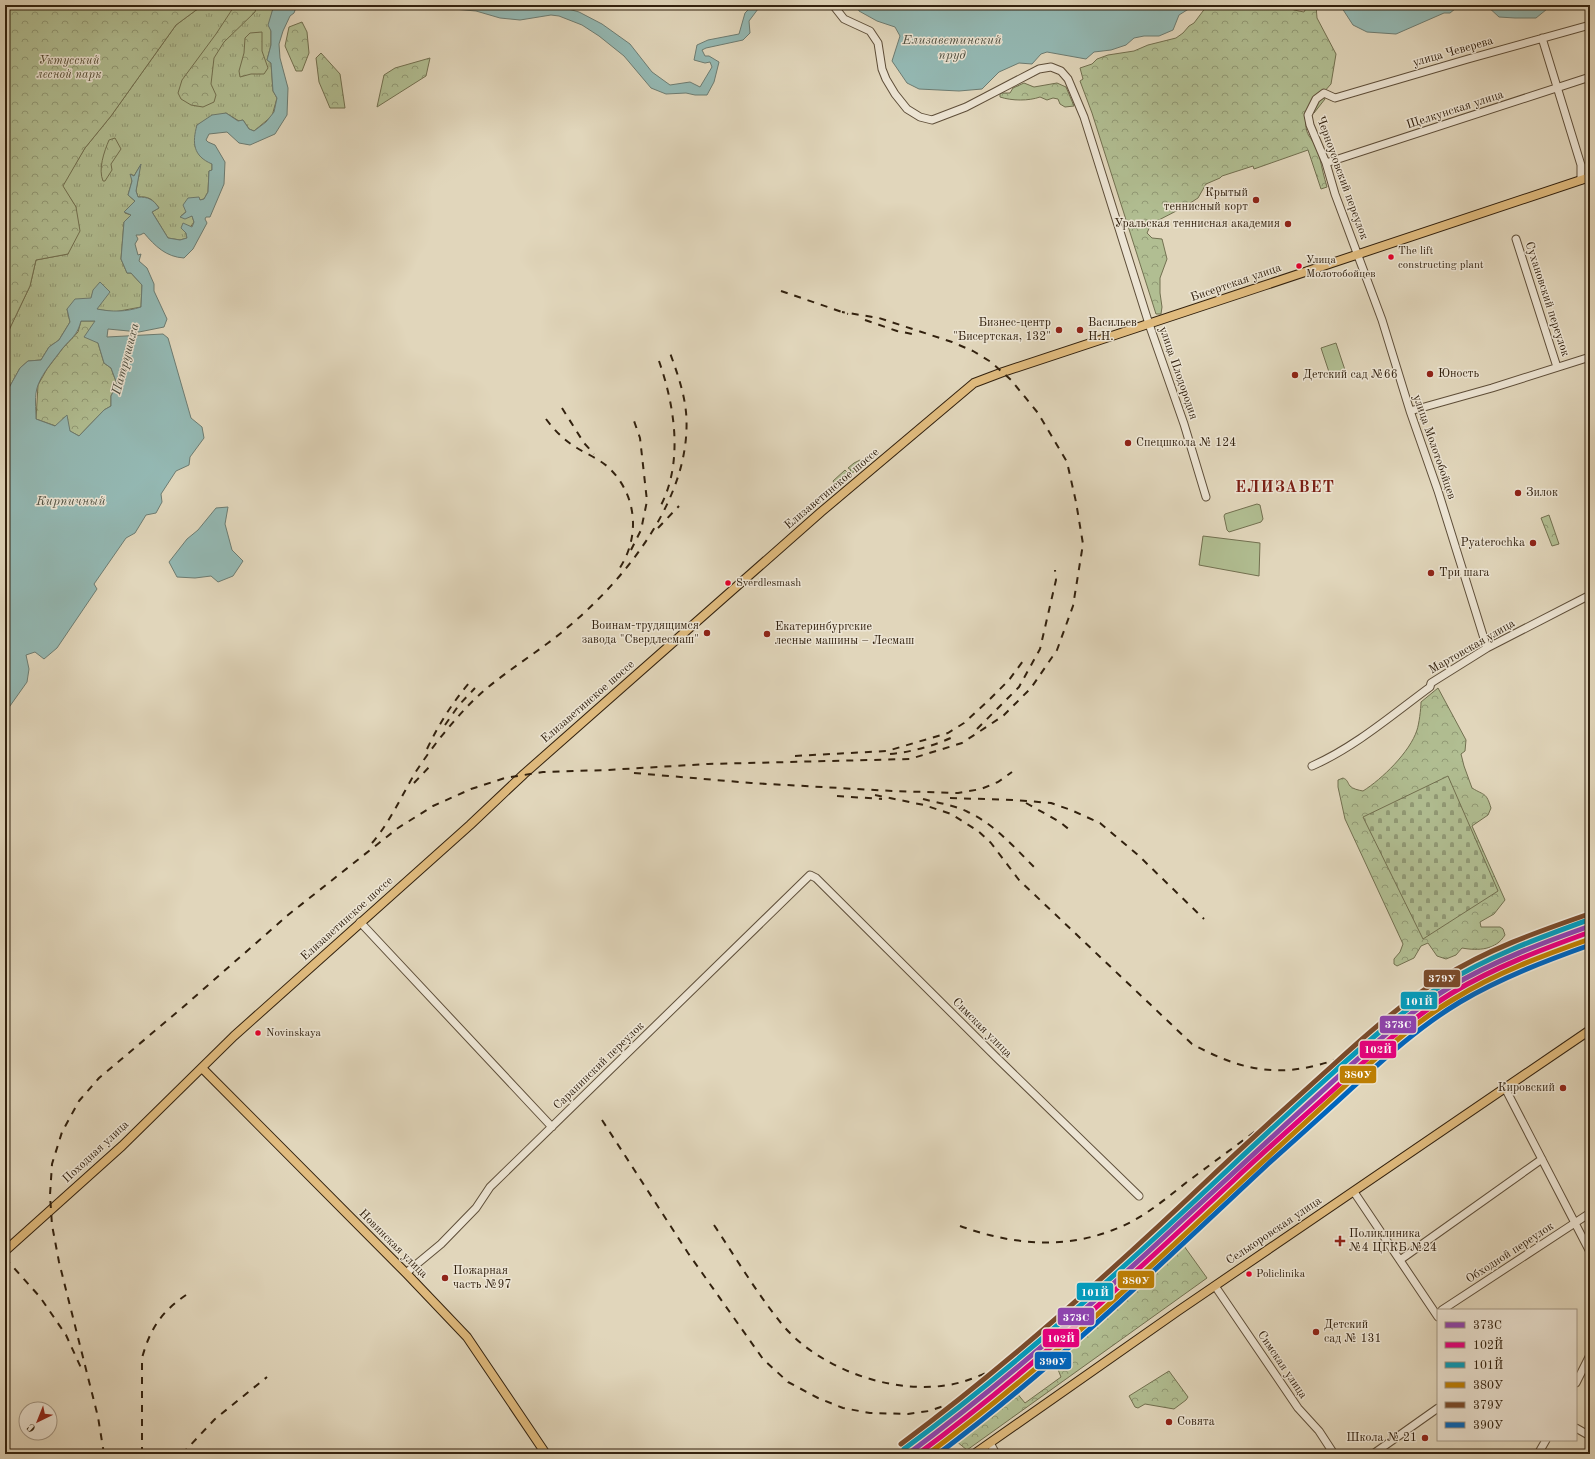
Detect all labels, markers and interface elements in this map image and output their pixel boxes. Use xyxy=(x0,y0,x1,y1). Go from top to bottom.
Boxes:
water label: Елизаветинский пруд xyxy=(901,34,1002,62)
street label: улица Чеверева xyxy=(1411,35,1495,69)
park label: Уктусский лесной парк xyxy=(36,55,102,81)
street label: Щелкунская улица xyxy=(1405,89,1505,131)
street label: Черноусовский переулок xyxy=(1314,115,1370,241)
place label: Крытый теннисный корт xyxy=(1164,187,1248,213)
marker: Крытый теннисный корт xyxy=(1251,195,1261,205)
place label: Уральская теннисная академия xyxy=(1114,218,1280,230)
marker: Уральская теннисная академия xyxy=(1283,219,1293,229)
street label: Сухановский переулок xyxy=(1523,240,1571,358)
place label: The lift constructing plant xyxy=(1398,246,1484,271)
marker: The lift constructing plant xyxy=(1386,252,1396,262)
place label: Улица Молотобойцев xyxy=(1306,255,1376,280)
marker: Улица Молотобойцев xyxy=(1294,261,1304,271)
street label: Бисертская улица xyxy=(1189,262,1283,304)
place label: Бизнес-центр "Бисертская, 132" xyxy=(953,317,1051,343)
place label: Васильев Н.Н. xyxy=(1088,317,1137,343)
water label: Патрушиха xyxy=(110,322,142,397)
marker: Бизнес-центр "Бисертская, 132" xyxy=(1054,325,1064,335)
marker: Васильев Н.Н. xyxy=(1075,325,1085,335)
street label: улица Плодородия xyxy=(1156,325,1200,421)
place label: Юность xyxy=(1438,368,1479,380)
place label: Детский сад №66 xyxy=(1303,369,1398,381)
marker: Юность xyxy=(1425,369,1435,379)
marker: Детский сад №66 xyxy=(1290,370,1300,380)
street label: улица Молотобойцев xyxy=(1410,393,1458,501)
place label: Спецшкола № 124 xyxy=(1136,437,1236,449)
marker: Спецшкола № 124 xyxy=(1123,438,1133,448)
street label: Елизаветинское шоссе xyxy=(783,446,882,532)
district label: ЕЛИЗАВЕТ xyxy=(1235,480,1335,496)
place label: Зилок xyxy=(1526,487,1558,499)
marker: Зилок xyxy=(1513,488,1523,498)
water label: Кирпичный xyxy=(35,495,106,508)
place label: Pyaterochka xyxy=(1460,537,1525,549)
marker: Pyaterochka xyxy=(1528,538,1538,548)
place label: Три шага xyxy=(1439,567,1490,579)
marker: Три шага xyxy=(1426,568,1436,578)
marker: Sverdlesmash xyxy=(723,578,733,588)
place label: Sverdlesmash xyxy=(736,578,801,589)
street label: Мартовская улица xyxy=(1427,618,1517,676)
place label: Воинам-трудящимся завода "Свердлесмаш" xyxy=(582,620,699,646)
place label: Екатеринбургские лесные машины – Лесмаш xyxy=(775,621,914,647)
marker: Воинам-трудящимся завода "Свердлесмаш" xyxy=(702,628,712,638)
marker: Екатеринбургские лесные машины – Лесмаш xyxy=(762,629,772,639)
street label: Елизаветинское шоссе xyxy=(539,658,637,746)
street label: Елизаветинское шоссе xyxy=(299,874,396,963)
line badge: 379У xyxy=(1423,969,1461,988)
text: 379У xyxy=(1428,974,1456,985)
line badge: 101Й xyxy=(1400,991,1438,1010)
text: 101Й xyxy=(1405,995,1433,1008)
street label: Симская улица xyxy=(950,996,1014,1060)
line badge: 373C xyxy=(1379,1015,1417,1034)
street label: Саранинский переулок xyxy=(551,1020,647,1112)
text: 373C xyxy=(1385,1020,1411,1031)
marker: Novinskaya xyxy=(253,1028,263,1038)
place label: Novinskaya xyxy=(266,1028,321,1039)
line badge: 102Й xyxy=(1359,1040,1397,1059)
text: 102Й xyxy=(1364,1043,1392,1056)
line badge: 380У xyxy=(1339,1065,1377,1084)
text: 380У xyxy=(1344,1070,1372,1081)
place label: Кировский xyxy=(1498,1082,1555,1094)
marker: Кировский xyxy=(1558,1083,1568,1093)
street label: Походная улица xyxy=(61,1118,131,1186)
street label: Селькоровская улица xyxy=(1224,1195,1324,1267)
street label: Новинская улица xyxy=(356,1207,430,1281)
street label: Обходной переулок xyxy=(1464,1220,1556,1286)
place label: Поликлиника №4 ЦГКБ №24 xyxy=(1349,1228,1437,1254)
marker: Поликлиника №4 ЦГКБ №24 xyxy=(1334,1235,1346,1247)
place label: Пожарная часть №97 xyxy=(453,1265,512,1291)
marker: Policlinika xyxy=(1244,1269,1254,1279)
place label: Policlinika xyxy=(1256,1269,1306,1280)
line badge: 380У xyxy=(1117,1270,1155,1289)
marker: Пожарная часть №97 xyxy=(440,1273,450,1283)
text: 380У xyxy=(1122,1276,1150,1287)
line badge: 101Й xyxy=(1076,1282,1114,1301)
text: 101Й xyxy=(1081,1286,1109,1299)
line badge: 373C xyxy=(1057,1307,1095,1326)
legend xyxy=(1437,1309,1577,1441)
text: 373C xyxy=(1063,1313,1089,1324)
place label: Детский сад № 131 xyxy=(1324,1319,1381,1345)
text: 373C xyxy=(1473,1320,1502,1332)
marker: Детский сад № 131 xyxy=(1311,1327,1321,1337)
line badge: 102Й xyxy=(1042,1328,1080,1348)
street label: Симская улица xyxy=(1255,1329,1309,1401)
text: 102Й xyxy=(1047,1332,1075,1345)
text: 102Й xyxy=(1473,1337,1503,1352)
line badge: 390У xyxy=(1034,1351,1072,1370)
text: 390У xyxy=(1039,1357,1067,1368)
text: 101Й xyxy=(1473,1357,1503,1372)
text: 380У xyxy=(1473,1380,1503,1392)
text: 379У xyxy=(1473,1400,1503,1412)
north arrow xyxy=(18,1401,58,1441)
place label: Совята xyxy=(1177,1416,1215,1428)
marker: Совята xyxy=(1164,1417,1174,1427)
text: 390У xyxy=(1473,1420,1503,1432)
text: С xyxy=(26,1421,39,1434)
place label: Школа № 21 xyxy=(1346,1432,1417,1444)
marker: Школа № 21 xyxy=(1420,1433,1430,1443)

